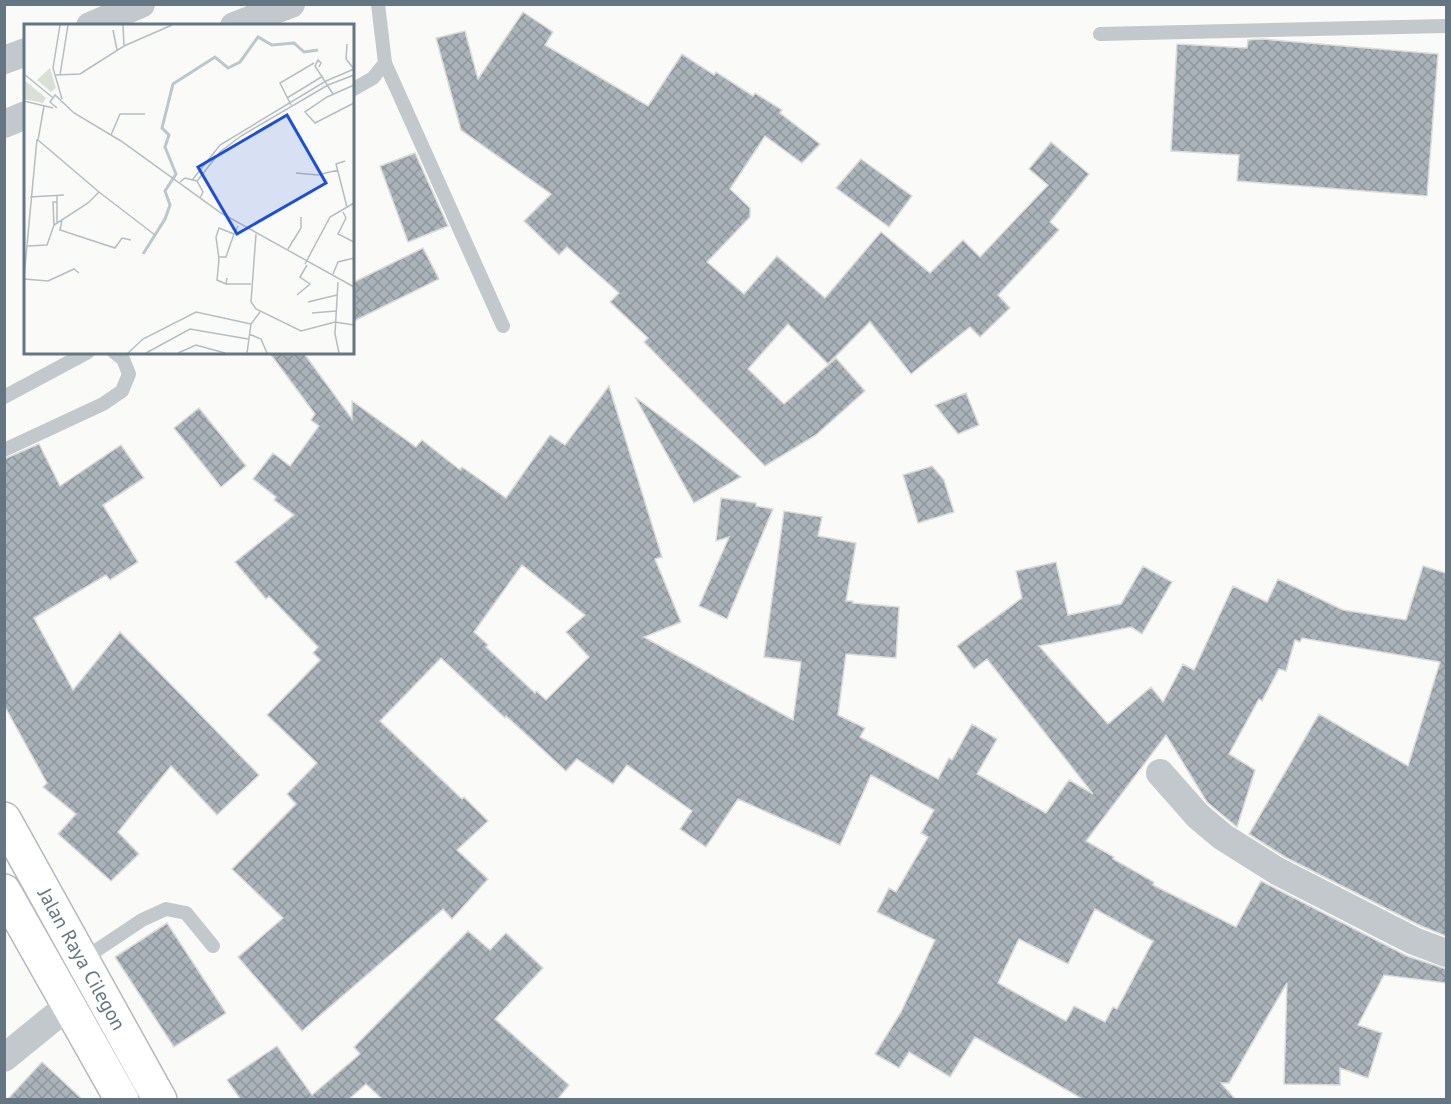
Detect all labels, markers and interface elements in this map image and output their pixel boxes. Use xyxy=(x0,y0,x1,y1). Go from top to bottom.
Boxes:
inset map xyxy=(24,24,354,354)
street label: Jalan Raya Cilegon xyxy=(32,882,132,1035)

